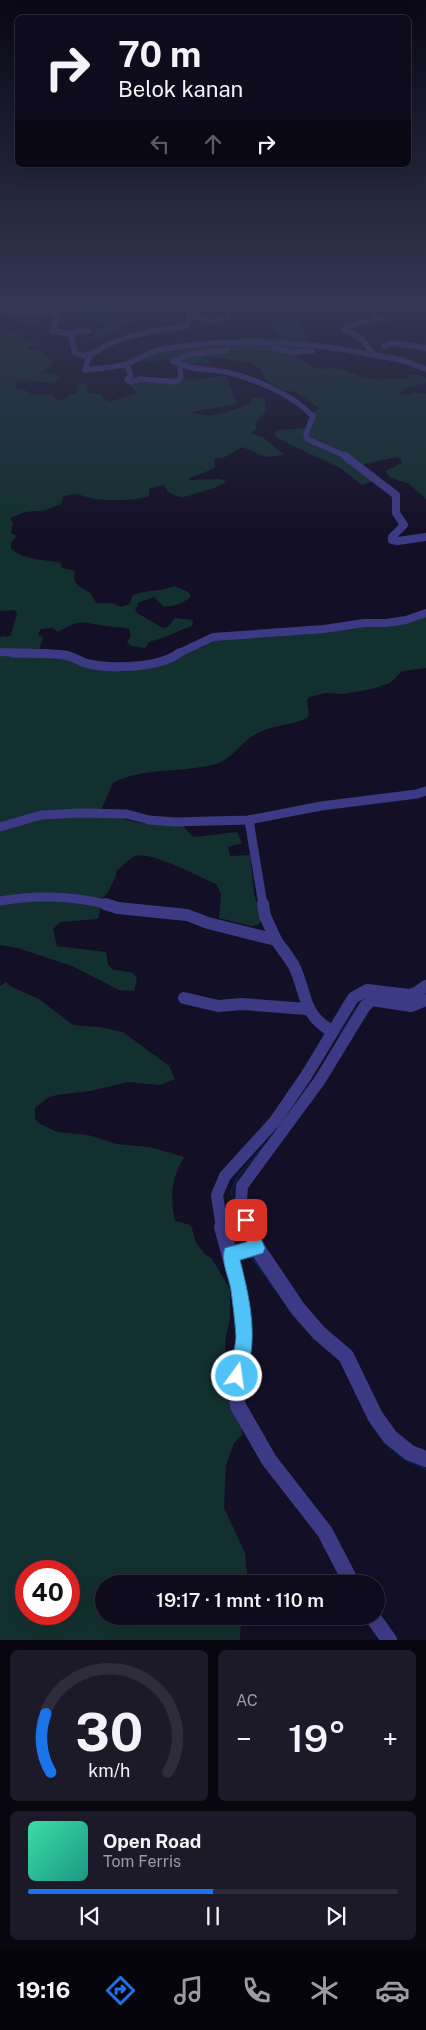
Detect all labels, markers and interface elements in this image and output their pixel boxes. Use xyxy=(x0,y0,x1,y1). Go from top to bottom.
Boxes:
text: 70 m xyxy=(118,34,201,75)
icon: right xyxy=(35,35,100,100)
text: Belok kanan xyxy=(118,76,243,102)
icon: left xyxy=(146,130,174,158)
icon: ahead xyxy=(199,130,227,158)
icon: right xyxy=(252,130,280,158)
pin xyxy=(225,1199,267,1241)
icon: arrive xyxy=(232,1206,260,1234)
position arrow xyxy=(210,1349,262,1401)
speed limit sign: 40 xyxy=(15,1560,80,1625)
text: 19:17 · 1 mnt · 110 m xyxy=(156,1589,324,1611)
text: AC xyxy=(236,1691,258,1710)
text: 30 xyxy=(75,1702,143,1763)
text: 19° xyxy=(288,1716,346,1761)
text: − xyxy=(236,1722,252,1755)
text: + xyxy=(382,1722,398,1755)
text: km/h xyxy=(88,1760,130,1781)
text: Open Road xyxy=(103,1830,201,1852)
text: Tom Ferris xyxy=(103,1852,181,1871)
icon: previous xyxy=(76,1902,104,1930)
icon: pause xyxy=(199,1902,227,1930)
icon: next xyxy=(322,1902,350,1930)
icon: directions xyxy=(103,1973,138,2008)
icon: music xyxy=(171,1973,206,2008)
icon: phone xyxy=(239,1973,274,2008)
icon: climate xyxy=(307,1973,342,2008)
icon: car xyxy=(375,1973,410,2008)
text: 19:16 xyxy=(16,1977,70,2003)

